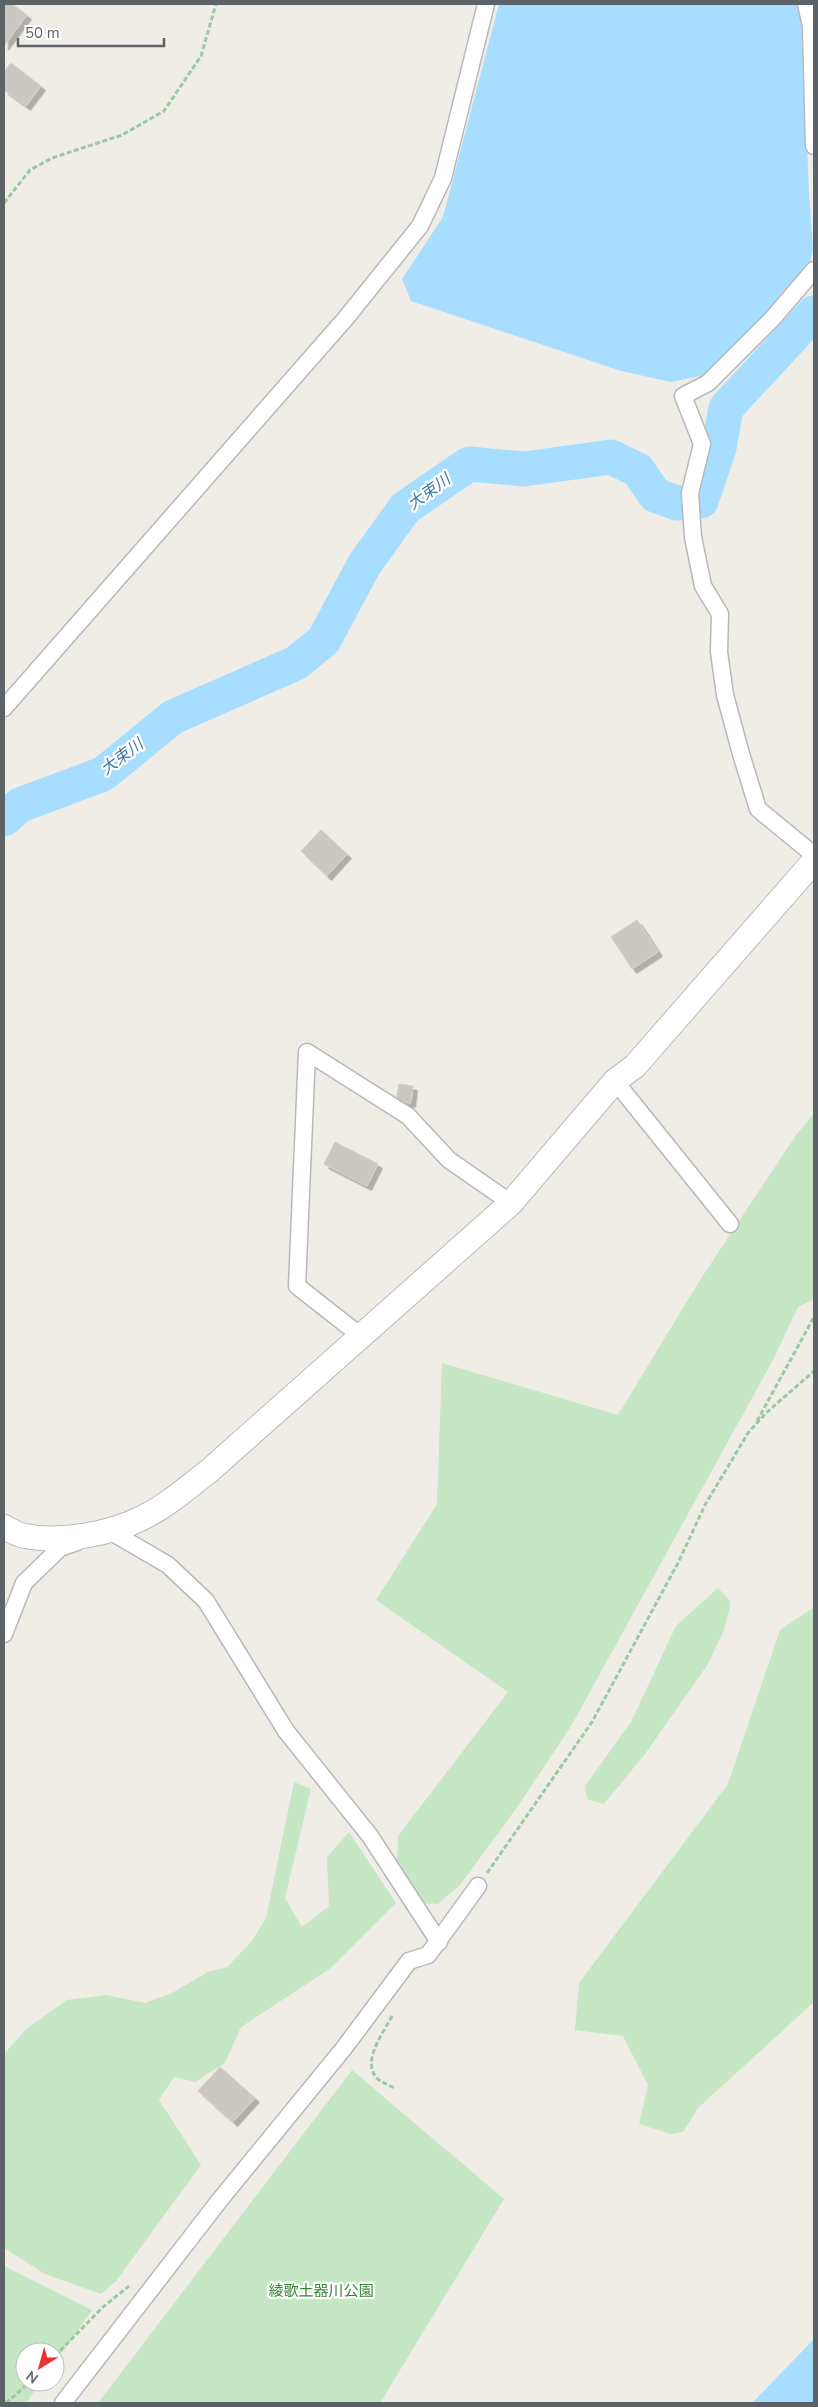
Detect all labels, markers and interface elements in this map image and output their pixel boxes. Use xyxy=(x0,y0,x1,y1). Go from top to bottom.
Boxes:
scale bar xyxy=(18,15,164,47)
text: 50 m xyxy=(25,23,60,43)
water label: 大束川 xyxy=(403,468,456,515)
water label: 大束川 xyxy=(96,733,149,780)
park label: 綾歌土器川公園 xyxy=(268,2281,374,2301)
north arrow xyxy=(15,2342,65,2392)
text: N xyxy=(23,2366,42,2388)

